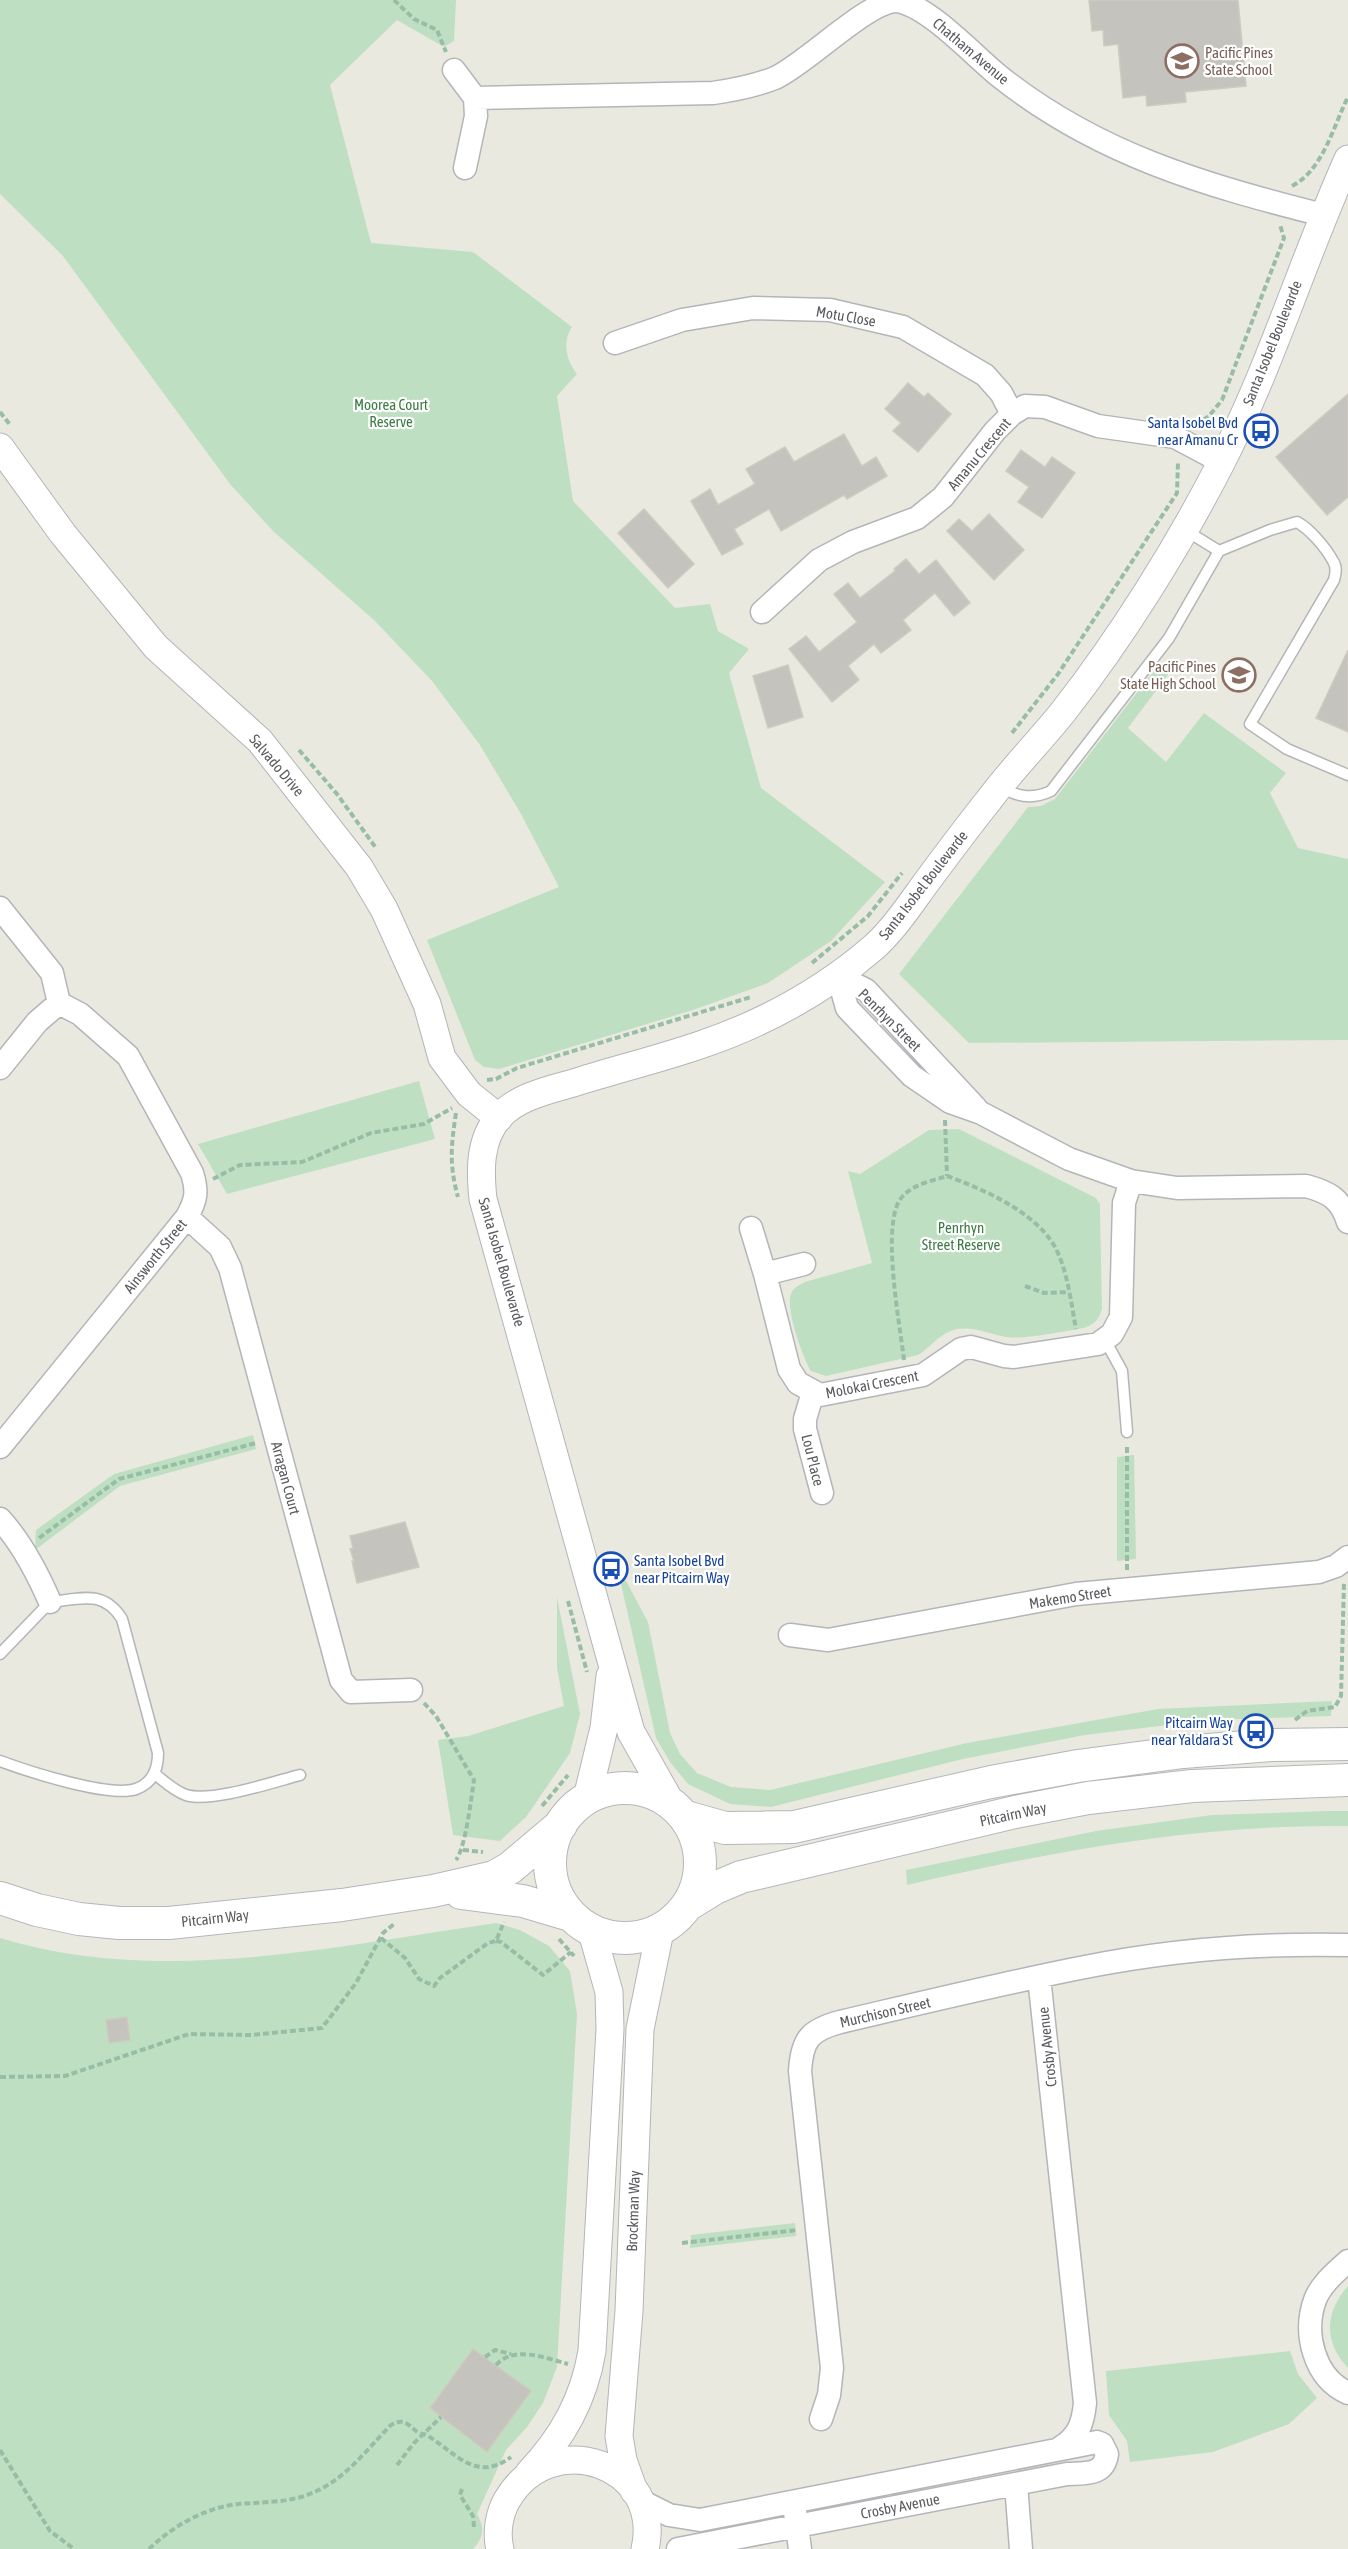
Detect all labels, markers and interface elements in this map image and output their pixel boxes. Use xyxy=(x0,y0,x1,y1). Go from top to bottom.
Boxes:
street label: Chatham Avenue xyxy=(930,14,1013,88)
school or university icon: Pacific Pines State School xyxy=(1164,43,1200,79)
place label: Pacific Pines State School xyxy=(1205,44,1273,78)
street label: Santa Isobel Boulevarde xyxy=(1239,278,1305,408)
street label: Motu Close xyxy=(815,302,877,330)
park label: Moorea Court Reserve xyxy=(354,396,428,430)
bus stop icon: Santa Isobel Bvd near Amanu Cr xyxy=(1243,413,1279,449)
street label: Amanu Crescent xyxy=(944,414,1014,494)
place label: Santa Isobel Bvd near Amanu Cr xyxy=(1148,414,1239,448)
school or university icon: Pacific Pines State High School xyxy=(1221,657,1257,693)
place label: Pacific Pines State High School xyxy=(1120,658,1216,692)
street label: Salvado Drive xyxy=(246,731,308,800)
street label: Santa Isobel Boulevarde xyxy=(875,827,971,943)
street label: Penrhyn Street xyxy=(855,985,925,1055)
street label: Santa Isobel Boulevarde xyxy=(475,1196,529,1329)
street label: Ainsworth Street xyxy=(120,1216,190,1296)
park label: Penrhyn Street Reserve xyxy=(922,1219,1001,1253)
street label: Molokai Crescent xyxy=(824,1367,920,1401)
street label: Lou Place xyxy=(798,1432,828,1488)
street label: Arragan Court xyxy=(268,1440,304,1516)
bus stop icon: Santa Isobel Bvd near Pitcairn Way xyxy=(593,1551,629,1587)
place label: Santa Isobel Bvd near Pitcairn Way xyxy=(634,1552,730,1586)
street label: Makemo Street xyxy=(1028,1582,1112,1612)
bus stop icon: Pitcairn Way near Yaldara St xyxy=(1238,1713,1274,1749)
place label: Pitcairn Way near Yaldara St xyxy=(1151,1714,1233,1748)
street label: Pitcairn Way xyxy=(978,1799,1048,1829)
street label: Pitcairn Way xyxy=(180,1906,250,1930)
street label: Murchison Street xyxy=(838,1993,932,2031)
street label: Crosby Avenue xyxy=(1034,2006,1060,2088)
street label: Brockman Way xyxy=(623,2170,643,2252)
street label: Crosby Avenue xyxy=(859,2490,941,2522)

